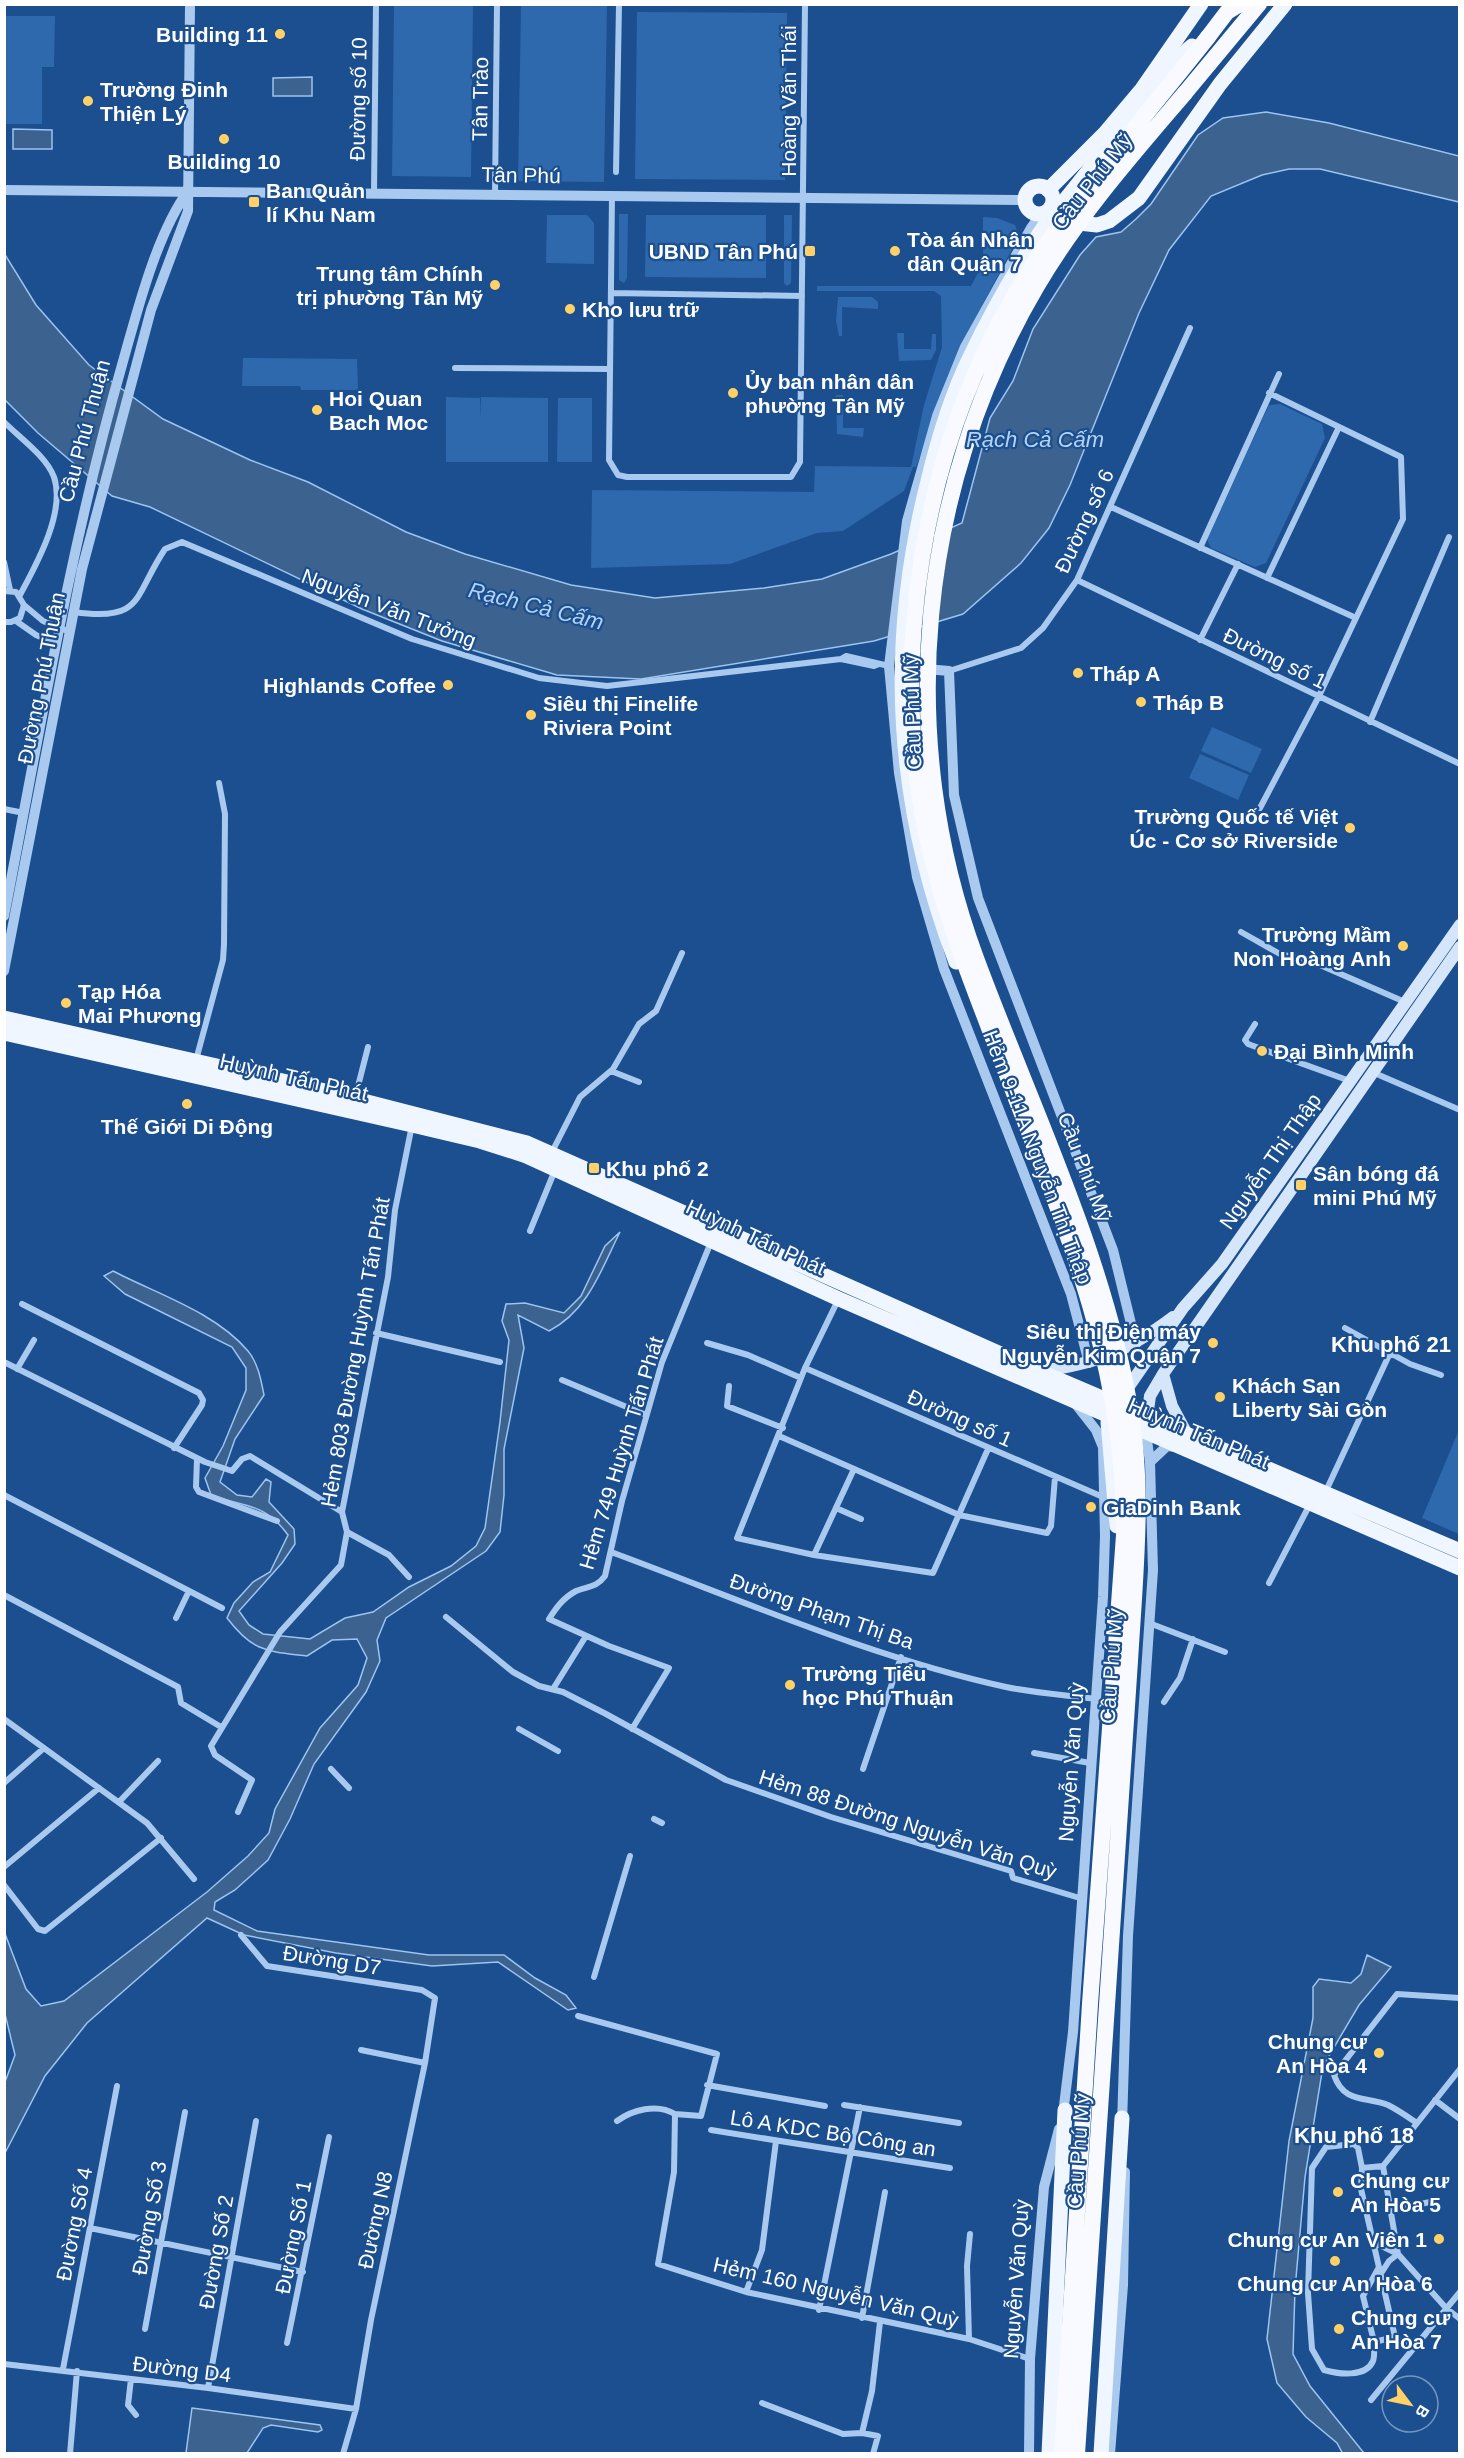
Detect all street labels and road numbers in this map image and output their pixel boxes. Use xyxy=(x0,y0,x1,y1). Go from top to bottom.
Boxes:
street label: Hoàng Văn Thái xyxy=(777,25,800,177)
street label: Đường số 10 xyxy=(345,37,371,161)
street label: Tân Trào xyxy=(468,57,492,141)
street label: Cầu Phú Mỹ xyxy=(1047,128,1137,234)
street label: Tân Phú xyxy=(481,163,561,187)
street label: Cầu Phú Thuận xyxy=(54,357,114,505)
street label: Đường số 6 xyxy=(1050,465,1118,577)
street label: Nguyễn Văn Tưởng xyxy=(298,564,480,652)
street label: Đường Phú Thuận xyxy=(13,590,69,766)
street label: Đường số 1 xyxy=(1220,623,1330,693)
street label: Cầu Phú Mỹ xyxy=(898,653,926,770)
street label: Hẻm 9-11A Nguyễn Thị Thập xyxy=(979,1027,1097,1287)
street label: Huỳnh Tấn Phát xyxy=(218,1049,370,1105)
street label: Nguyễn Thị Thập xyxy=(1215,1089,1325,1233)
street label: Cầu Phú Mỹ xyxy=(1054,1109,1117,1226)
street label: Hẻm 803 Đường Huỳnh Tấn Phát xyxy=(316,1195,394,1509)
street label: Huỳnh Tấn Phát xyxy=(683,1195,830,1279)
street label: Hẻm 749 Huỳnh Tấn Phát xyxy=(575,1334,667,1572)
street label: Đường số 1 xyxy=(904,1385,1016,1451)
street label: Huỳnh Tấn Phát xyxy=(1125,1393,1273,1473)
street label: Đường Phạm Thị Ba xyxy=(727,1569,917,1653)
street label: Cầu Phú Mỹ xyxy=(1095,1607,1127,1724)
street label: Nguyễn Văn Quỳ xyxy=(1054,1681,1088,1843)
street label: Hẻm 88 Đường Nguyễn Văn Quỳ xyxy=(756,1765,1060,1883)
street label: Đường D7 xyxy=(281,1941,383,1979)
street label: Cầu Phú Mỹ xyxy=(1062,2092,1094,2209)
street label: Lô A KDC Bộ Công an xyxy=(729,2105,937,2161)
street label: Đường Số 3 xyxy=(128,2159,170,2277)
street label: Đường Số 4 xyxy=(52,2165,96,2283)
street label: Đường N8 xyxy=(353,2169,397,2271)
street label: Đường Số 1 xyxy=(271,2178,315,2296)
street label: Đường Số 2 xyxy=(195,2193,237,2311)
street label: Nguyễn Văn Quỳ xyxy=(999,2198,1033,2360)
street label: Hẻm 160 Nguyễn Văn Quỳ xyxy=(711,2253,961,2332)
street label: Đường D4 xyxy=(131,2352,233,2386)

